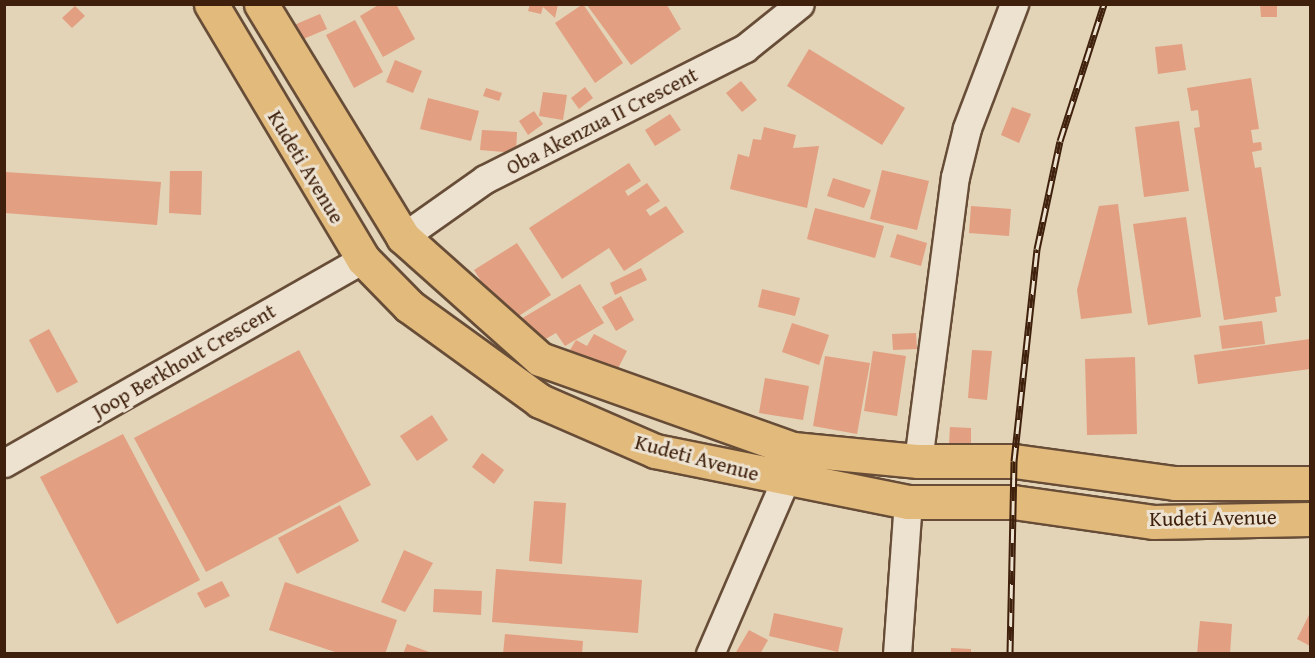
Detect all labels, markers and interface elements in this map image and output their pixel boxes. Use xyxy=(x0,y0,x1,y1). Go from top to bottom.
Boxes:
street label: Oba Akenzua II Crescent xyxy=(502,62,702,180)
street label: Kudeti Avenue xyxy=(262,106,350,228)
street label: Joop Berkhout Crescent xyxy=(88,298,280,424)
street label: Kudeti Avenue xyxy=(632,429,762,487)
street label: Kudeti Avenue xyxy=(1149,504,1277,532)

